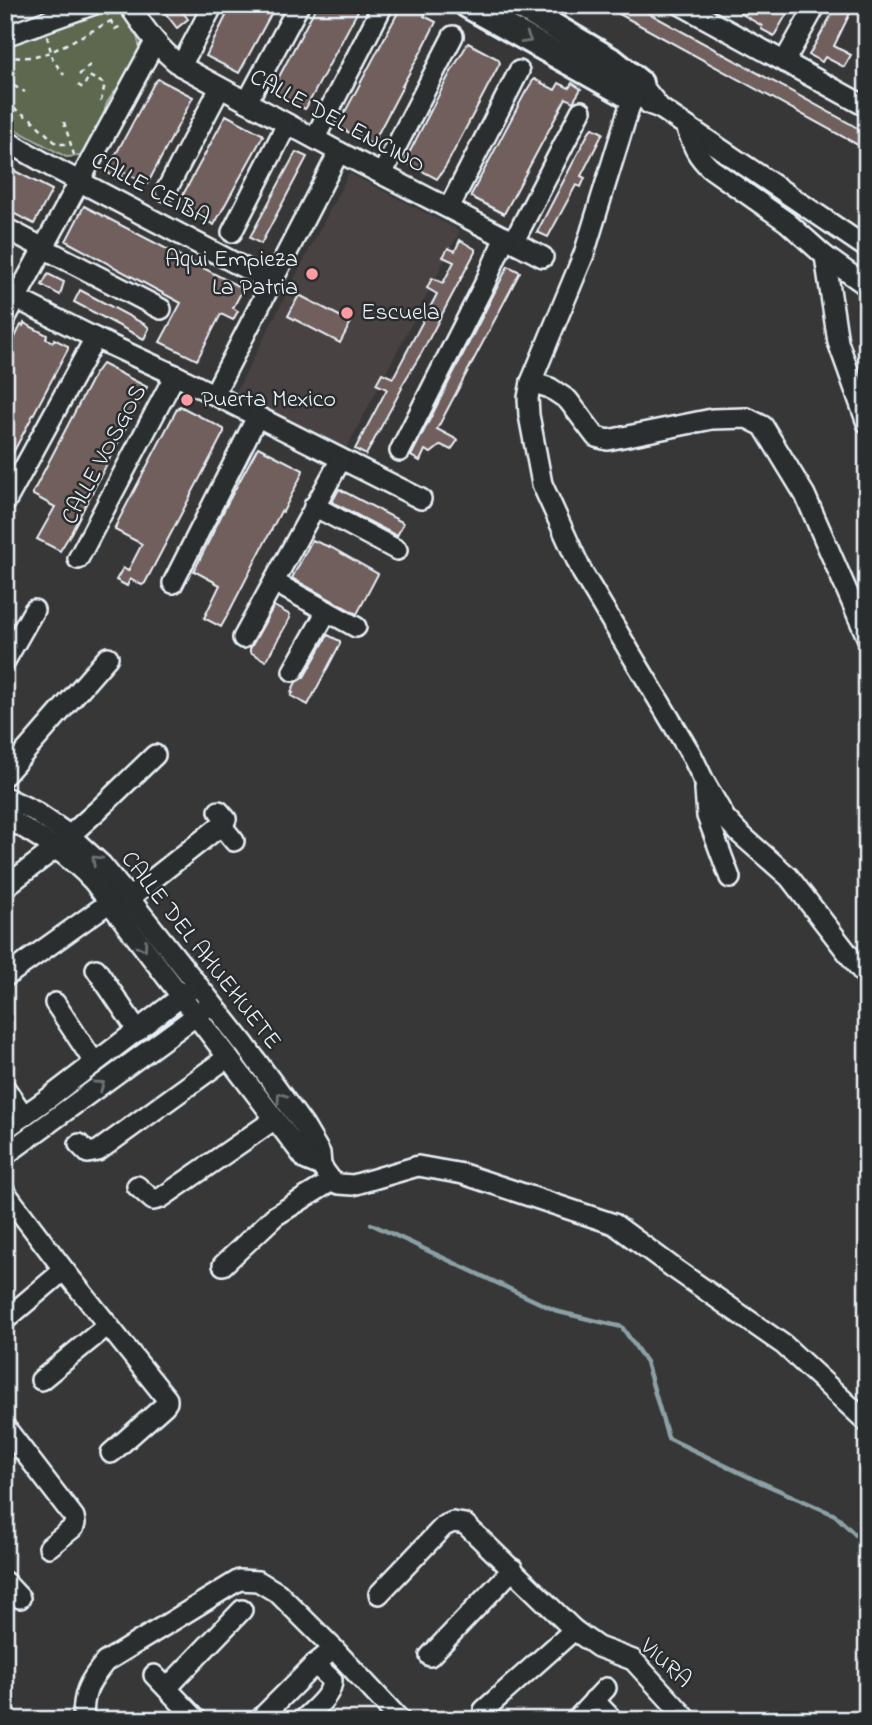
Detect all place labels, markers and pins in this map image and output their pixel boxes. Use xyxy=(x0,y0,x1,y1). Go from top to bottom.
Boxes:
place label: Aqui Empieza La Patria xyxy=(165,243,298,306)
marker: Aqui Empieza La Patria xyxy=(304,266,320,282)
place label: Escuela xyxy=(361,296,440,331)
marker: Escuela xyxy=(339,305,355,321)
place label: Puerta Mexico xyxy=(201,383,336,418)
marker: Puerta Mexico xyxy=(179,392,195,408)

